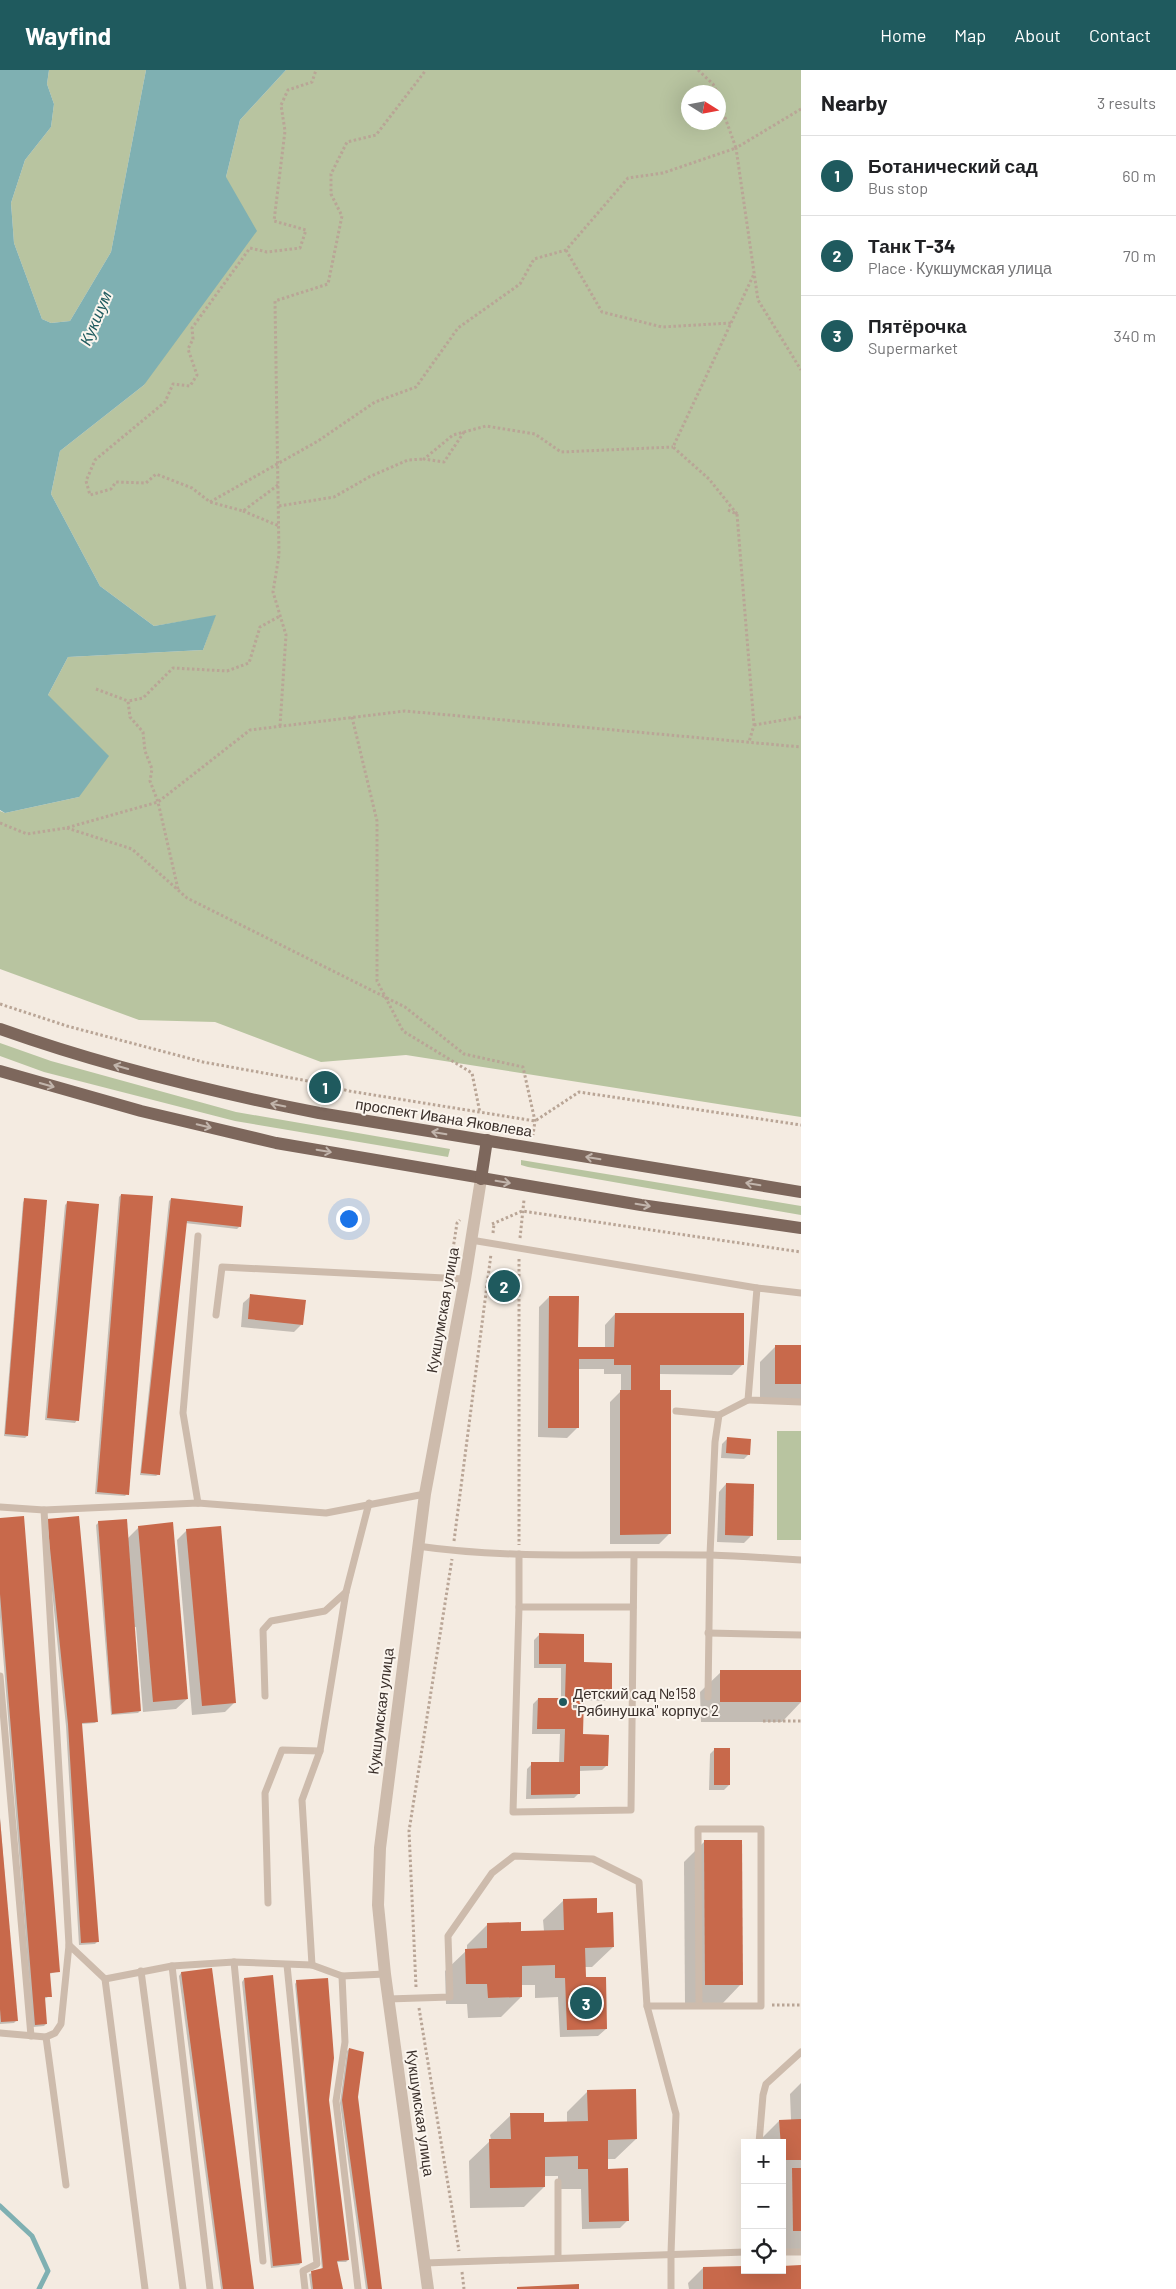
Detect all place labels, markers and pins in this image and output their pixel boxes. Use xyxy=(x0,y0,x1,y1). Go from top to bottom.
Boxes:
pin: 1 xyxy=(309,1068,341,1106)
pin: 2 xyxy=(488,1267,520,1305)
place label: Детский сад №158 "Рябинушка" корпус 2 xyxy=(573,1684,719,1719)
marker: Детский сад №158 "Рябинушка" корпус 2 xyxy=(557,1696,569,1708)
pin: 3 xyxy=(570,1984,602,2022)

